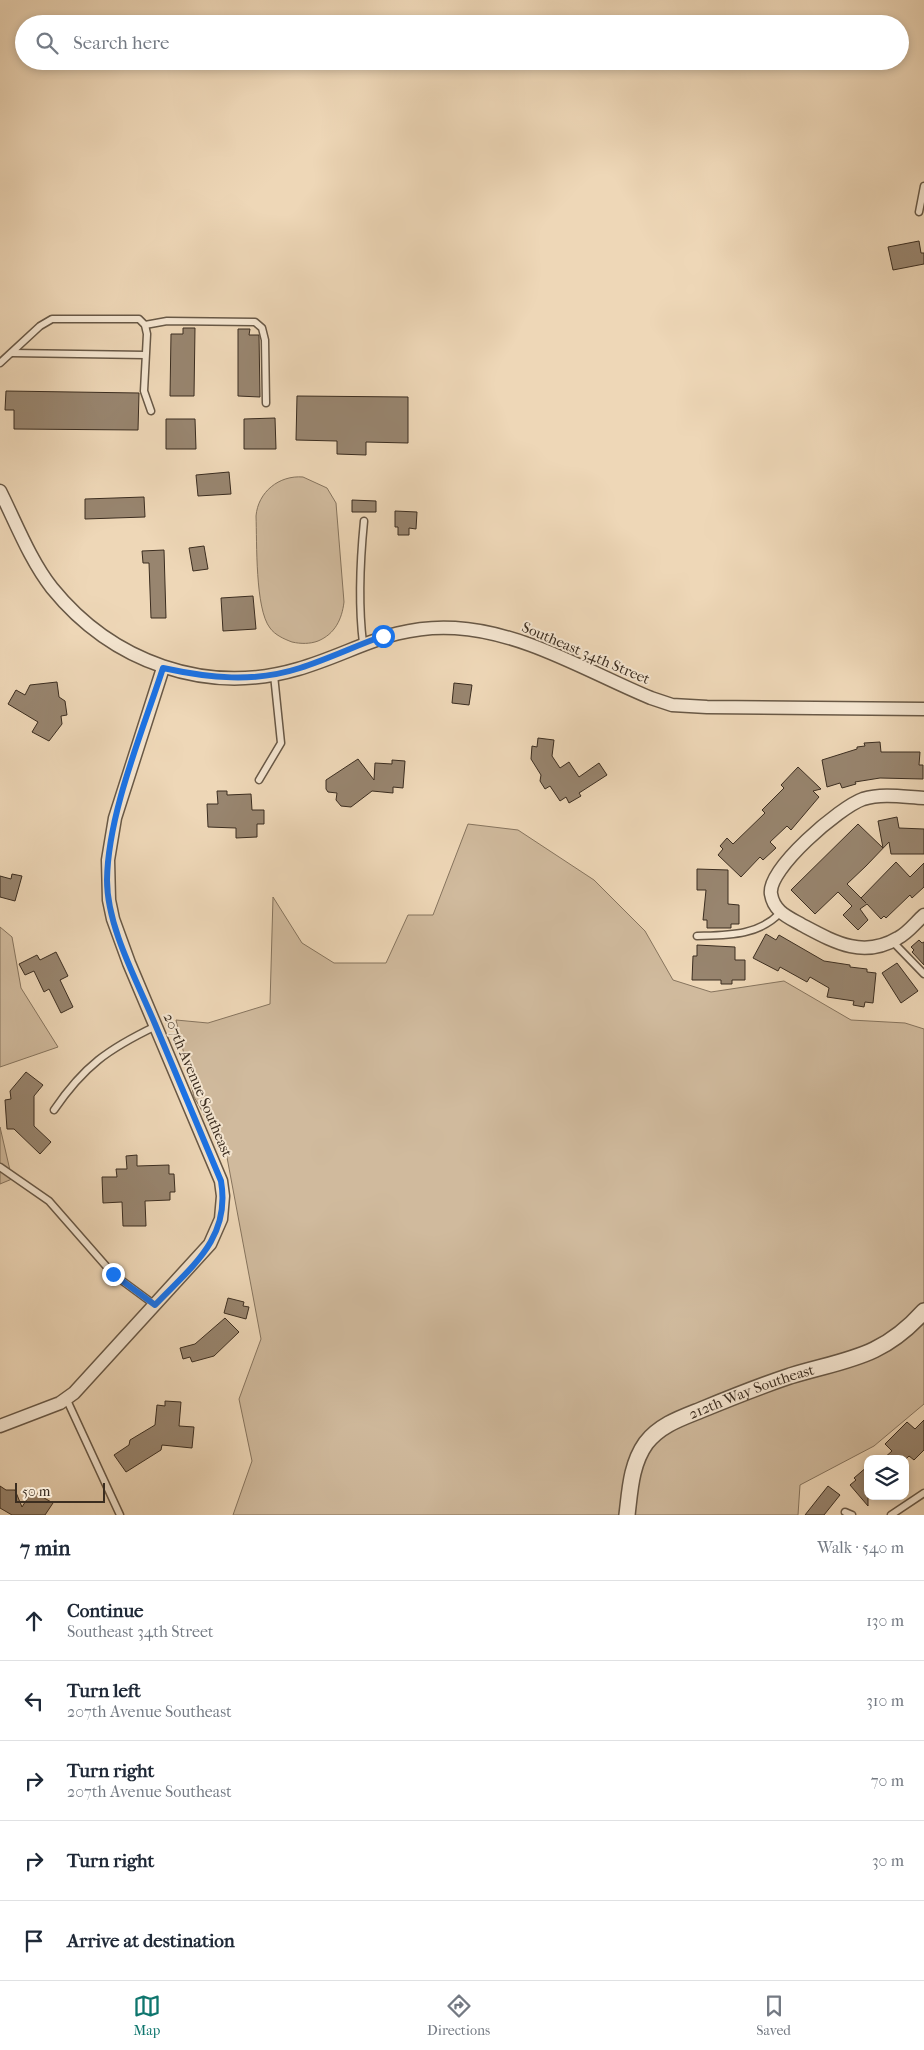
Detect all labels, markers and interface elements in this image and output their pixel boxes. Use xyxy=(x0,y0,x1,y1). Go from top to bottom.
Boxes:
search box xyxy=(15,15,909,70)
icon: search xyxy=(33,29,61,57)
text: Search here xyxy=(73,32,169,54)
street label: Southeast 34th Street xyxy=(519,618,653,688)
route start xyxy=(372,625,395,648)
street label: 207th Avenue Southeast xyxy=(160,1010,237,1160)
route end xyxy=(102,1263,125,1286)
street label: 212th Way Southeast xyxy=(686,1360,817,1423)
map controls xyxy=(864,1455,909,1500)
button: layers xyxy=(864,1455,909,1500)
scale bar xyxy=(15,1480,105,1503)
text: 50 m xyxy=(22,1483,50,1500)
text: 7 min xyxy=(20,1536,71,1560)
text: Walk · 540 m xyxy=(817,1538,904,1557)
text: Continue xyxy=(67,1600,143,1622)
icon: ahead xyxy=(20,1607,48,1635)
text: 130 m xyxy=(866,1611,904,1630)
text: Southeast 34th Street xyxy=(67,1622,214,1641)
text: Turn left xyxy=(67,1680,141,1702)
icon: left xyxy=(20,1687,48,1715)
text: 310 m xyxy=(866,1691,904,1710)
text: 207th Avenue Southeast xyxy=(67,1702,232,1721)
text: Turn right xyxy=(67,1760,154,1782)
icon: right xyxy=(20,1767,48,1795)
text: 70 m xyxy=(871,1771,904,1790)
text: 207th Avenue Southeast xyxy=(67,1782,232,1801)
icon: right xyxy=(20,1847,48,1875)
text: Turn right xyxy=(67,1850,154,1872)
text: 30 m xyxy=(872,1851,904,1870)
icon: arrive xyxy=(20,1927,48,1955)
text: Arrive at destination xyxy=(67,1930,235,1952)
tab: Map xyxy=(133,1992,161,2039)
tab: Directions xyxy=(427,1992,490,2039)
tab: Saved xyxy=(756,1992,791,2039)

